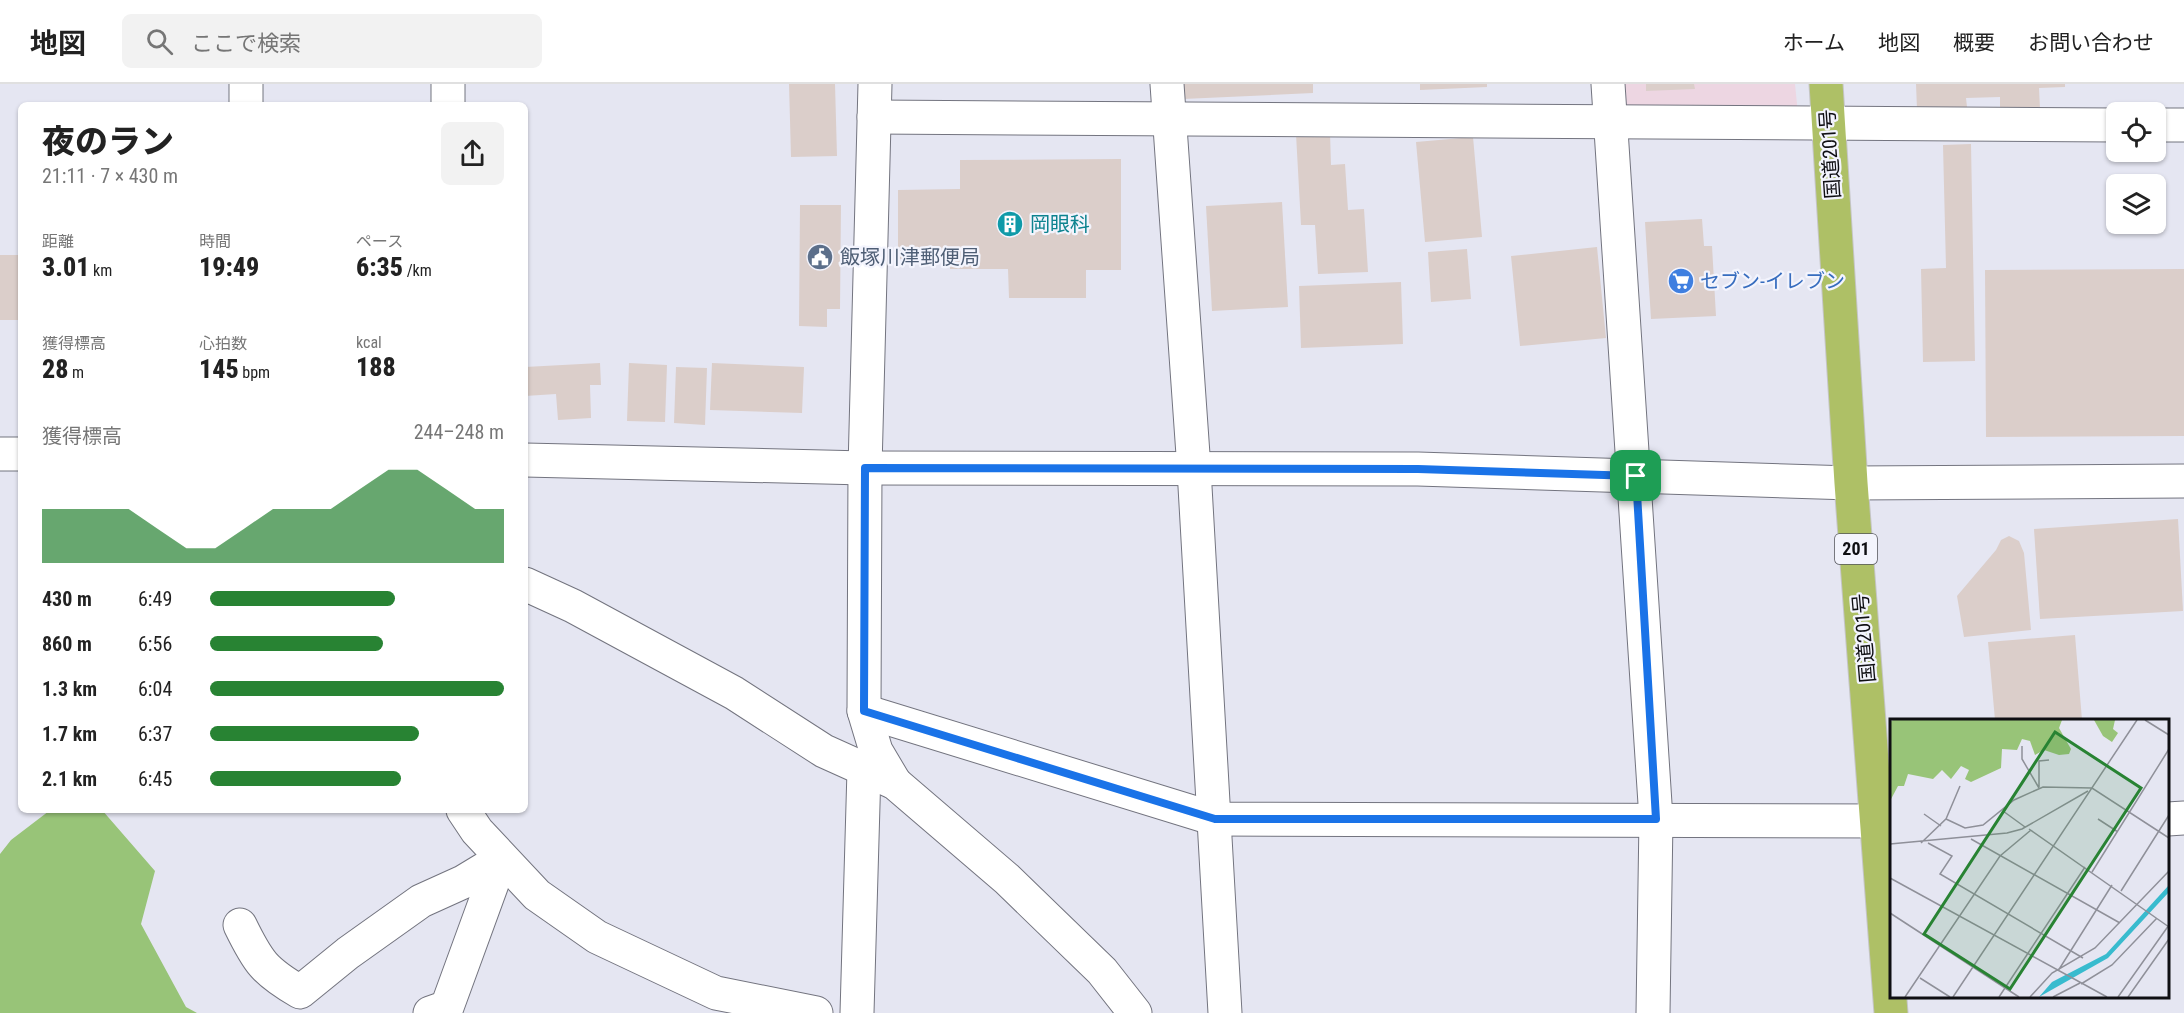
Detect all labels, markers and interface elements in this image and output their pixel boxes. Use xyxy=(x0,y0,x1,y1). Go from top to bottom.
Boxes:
search box xyxy=(122,14,542,68)
icon: search xyxy=(143,25,176,58)
text: 地図 xyxy=(30,27,86,60)
text: ここで検索 xyxy=(191,31,301,56)
text: ホーム xyxy=(1783,31,1845,55)
text: 地図 xyxy=(1878,31,1920,55)
text: 概要 xyxy=(1953,31,1995,55)
text: お問い合わせ xyxy=(2028,31,2154,55)
map controls xyxy=(2106,102,2166,234)
button: locate xyxy=(2106,102,2166,162)
street label: 国道201号 xyxy=(1815,108,1845,200)
text: 夜のラン xyxy=(42,122,174,161)
button: share xyxy=(441,122,504,185)
text: 21:11 · 7 × 430 m xyxy=(42,164,178,188)
button: layers xyxy=(2106,174,2166,234)
building icon: 岡眼科 xyxy=(995,209,1025,239)
place label: 岡眼科 xyxy=(1030,212,1090,236)
text: 距離 xyxy=(42,232,74,251)
text: 時間 xyxy=(199,232,231,251)
text: ペース xyxy=(356,232,403,251)
public building icon: 飯塚川津郵便局 xyxy=(805,242,835,272)
place label: 飯塚川津郵便局 xyxy=(840,245,980,269)
text: 3.01 xyxy=(42,252,89,282)
text: 19:49 xyxy=(199,252,259,282)
text: 6:35 xyxy=(356,252,403,282)
text: km xyxy=(89,261,112,280)
text: /km xyxy=(403,261,432,280)
supermarket icon: セブン-イレブン xyxy=(1666,266,1696,296)
place label: セブン-イレブン xyxy=(1700,269,1845,293)
text: kcal xyxy=(356,333,382,352)
text: 獲得標高 xyxy=(42,334,106,353)
text: 心拍数 xyxy=(199,334,247,353)
text: 188 xyxy=(356,352,396,382)
text: 28 xyxy=(42,354,68,384)
text: 145 xyxy=(199,354,239,384)
text: m xyxy=(68,363,84,382)
text: bpm xyxy=(239,363,270,382)
text: 244–248 m xyxy=(414,420,504,444)
text: 獲得標高 xyxy=(42,424,122,448)
pin xyxy=(1610,450,1661,501)
icon: arrive xyxy=(1619,459,1652,492)
road number: 201 xyxy=(1835,534,1877,564)
text: 430 m xyxy=(42,587,92,611)
text: 6:49 xyxy=(138,587,172,611)
street label: 国道201号 xyxy=(1848,592,1880,684)
text: 860 m xyxy=(42,632,92,656)
text: 6:56 xyxy=(138,632,172,656)
text: 1.3 km xyxy=(42,677,97,701)
text: 6:04 xyxy=(138,677,172,701)
inset map xyxy=(1890,719,2169,998)
text: 1.7 km xyxy=(42,722,97,746)
text: 6:37 xyxy=(138,722,172,746)
text: 2.1 km xyxy=(42,767,97,791)
text: 6:45 xyxy=(138,767,172,791)

